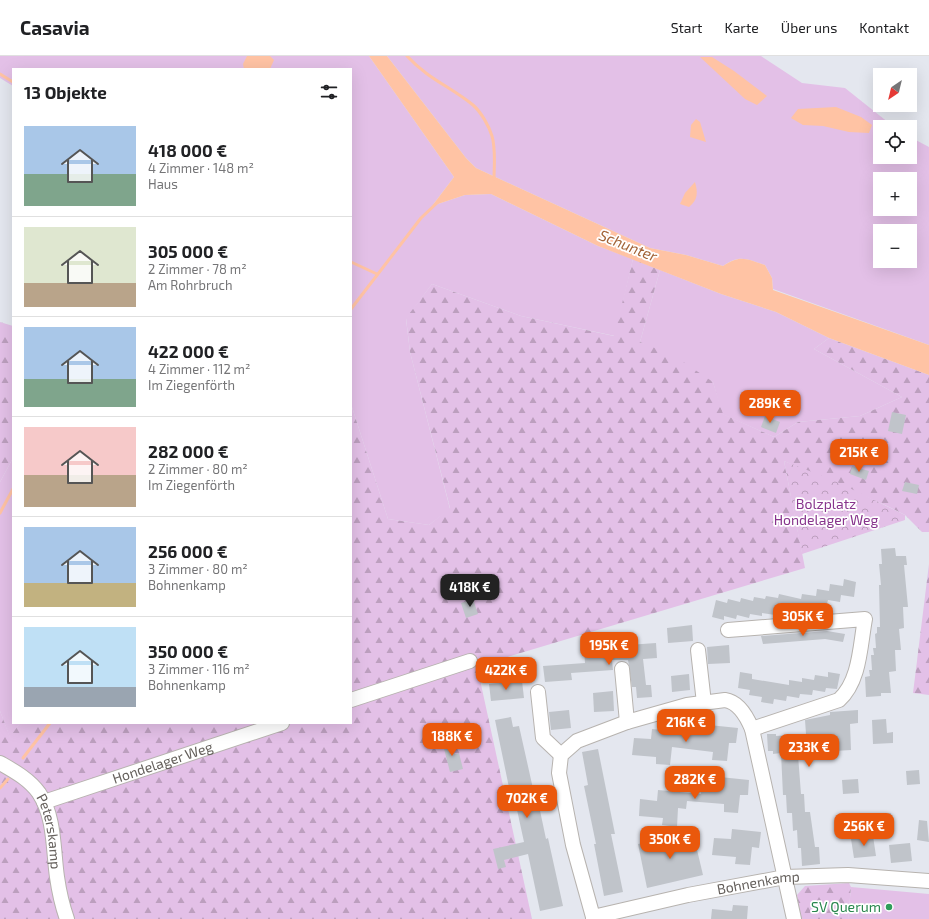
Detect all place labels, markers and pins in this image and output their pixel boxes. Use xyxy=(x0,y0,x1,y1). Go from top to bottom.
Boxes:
pin: 289K € xyxy=(737,390,803,424)
pin: 215K € xyxy=(826,439,892,473)
pin: 418K € xyxy=(437,574,503,608)
pin: 305K € xyxy=(770,603,836,637)
pin: 195K € xyxy=(576,632,642,666)
pin: 422K € xyxy=(473,657,539,691)
pin: 216K € xyxy=(653,709,719,743)
pin: 188K € xyxy=(419,723,485,757)
pin: 233K € xyxy=(776,734,842,768)
pin: 282K € xyxy=(662,766,728,800)
pin: 702K € xyxy=(494,785,560,819)
pin: 256K € xyxy=(831,813,897,847)
pin: 350K € xyxy=(637,826,703,860)
place label: SV Querum xyxy=(811,898,881,915)
marker: SV Querum xyxy=(884,902,894,912)

